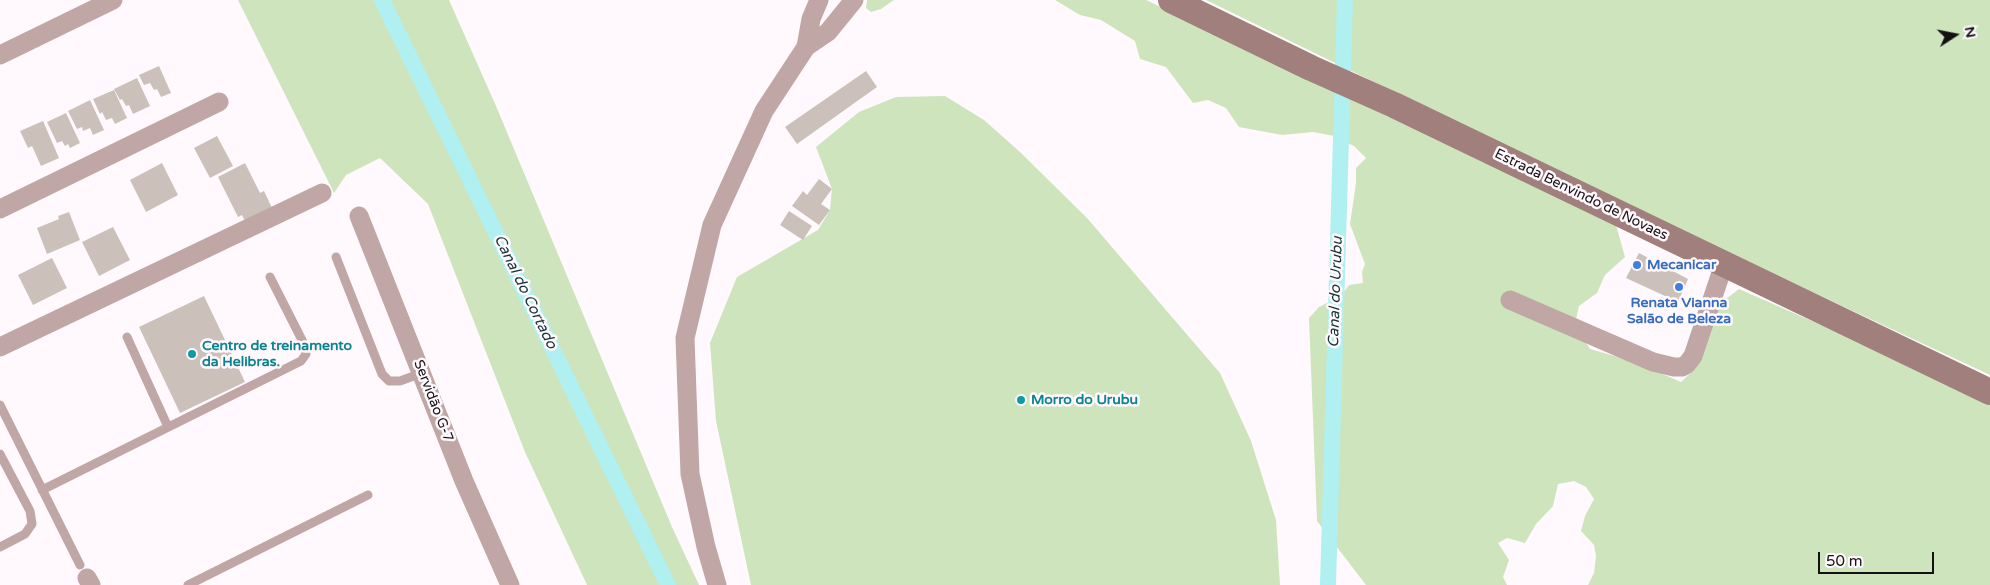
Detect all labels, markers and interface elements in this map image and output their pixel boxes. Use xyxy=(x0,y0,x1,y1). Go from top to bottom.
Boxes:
north arrow xyxy=(1930,10,1980,60)
text: N xyxy=(1961,25,1980,39)
street label: Estrada Benvindo de Novaes xyxy=(1492,146,1670,244)
water label: Canal do Cortado xyxy=(490,232,560,352)
water label: Canal do Urubu xyxy=(1325,236,1347,348)
place label: Mecanicar xyxy=(1647,257,1716,273)
marker: Mecanicar xyxy=(1631,259,1643,271)
marker: Renata Vianna Salão de Beleza xyxy=(1673,281,1685,293)
place label: Renata Vianna Salão de Beleza xyxy=(1627,295,1731,328)
place label: Centro de treinamento da Helibras. xyxy=(202,338,352,371)
marker: Centro de treinamento da Helibras. xyxy=(186,348,198,360)
street label: Servidão G-7 xyxy=(410,358,456,444)
place label: Morro do Urubu xyxy=(1031,392,1138,408)
marker: Morro do Urubu xyxy=(1015,394,1027,406)
scale bar xyxy=(1820,542,1936,574)
text: 50 m xyxy=(1826,552,1863,570)

